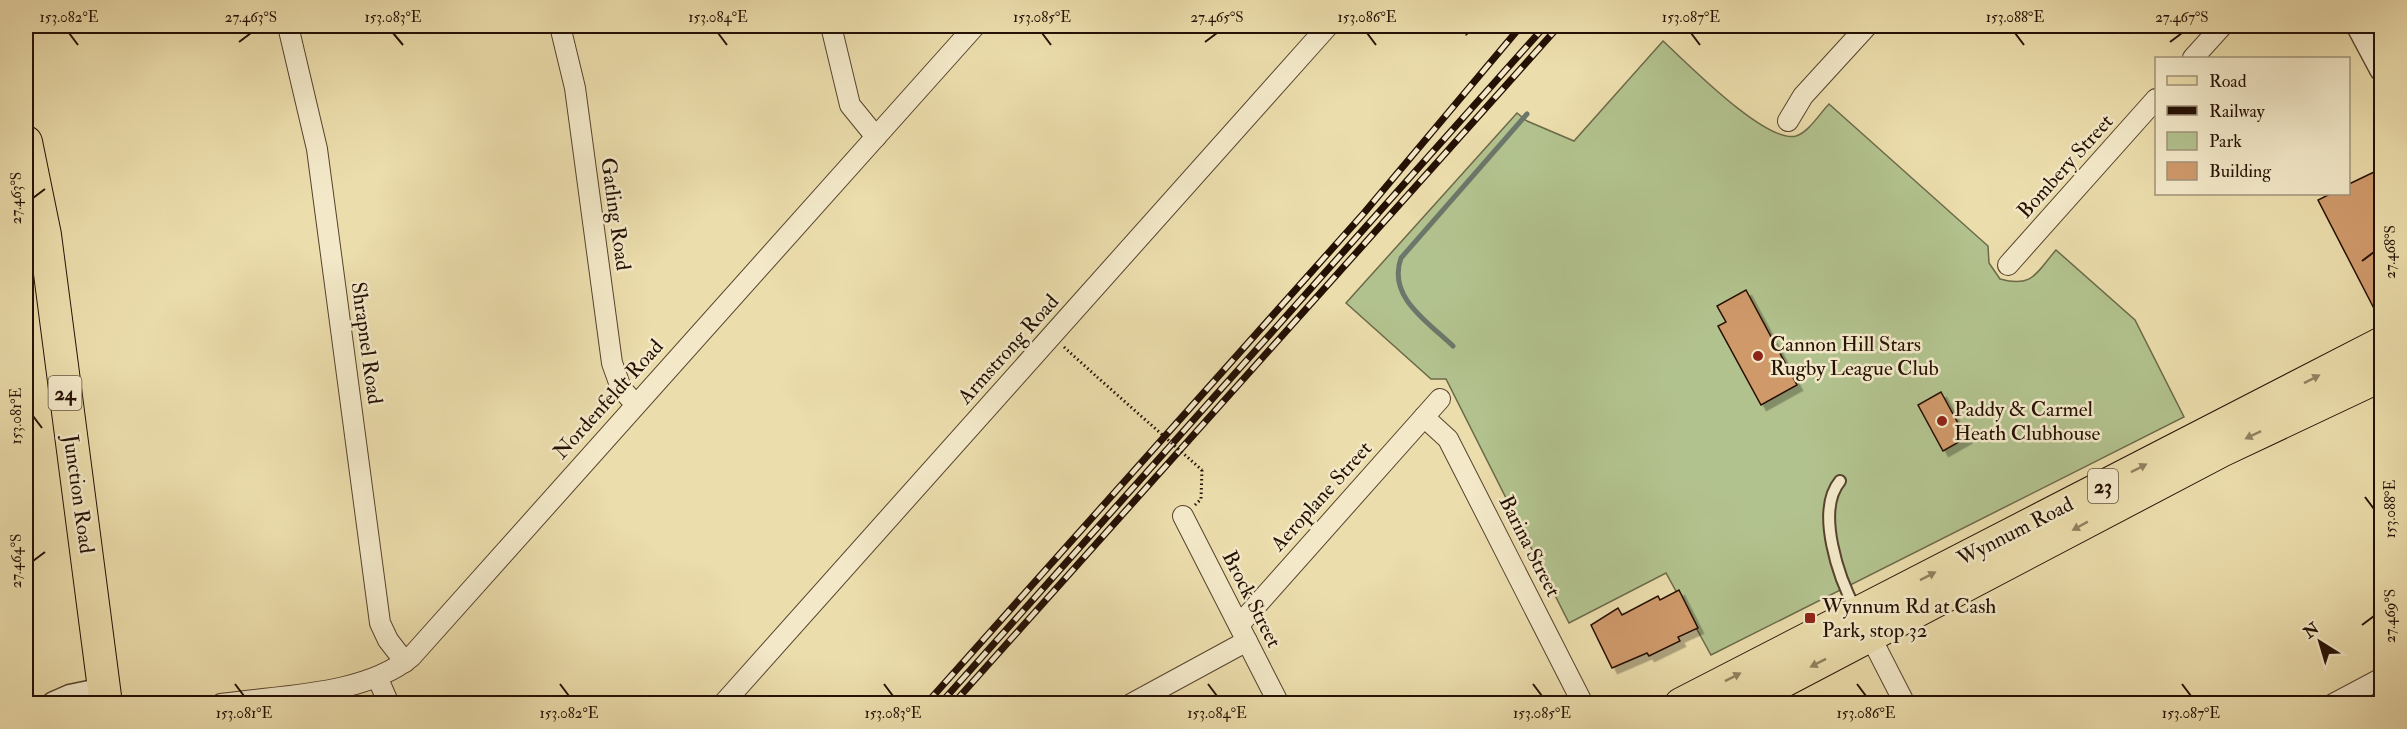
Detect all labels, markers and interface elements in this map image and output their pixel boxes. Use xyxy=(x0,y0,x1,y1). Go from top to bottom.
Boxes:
text: 153.082°E xyxy=(40,8,99,27)
text: 27.463°S xyxy=(225,8,277,27)
text: 153.083°E xyxy=(364,8,422,27)
text: 153.084°E xyxy=(688,8,748,27)
text: 153.085°E xyxy=(1013,8,1071,27)
text: 27.465°S xyxy=(1190,8,1244,27)
text: 153.086°E xyxy=(1338,8,1397,27)
text: 153.087°E xyxy=(1662,8,1720,27)
text: 153.088°E xyxy=(1986,8,2044,27)
text: 27.467°S xyxy=(2155,8,2209,27)
legend xyxy=(2155,57,2350,195)
text: Road xyxy=(2209,70,2247,93)
text: Railway xyxy=(2209,100,2266,123)
street label: Bombery Street xyxy=(2011,108,2119,224)
text: Park xyxy=(2209,130,2242,153)
street label: Gatling Road xyxy=(594,156,637,273)
text: Building xyxy=(2209,160,2272,183)
text: 27.463°S xyxy=(7,172,26,224)
text: 27.468°S xyxy=(2381,225,2400,279)
street label: Shrapnel Road xyxy=(345,280,389,407)
street label: Armstrong Road xyxy=(951,288,1065,411)
place label: Cannon Hill Stars Rugby League Club xyxy=(1770,331,1939,382)
street label: Nordenfeldt Road xyxy=(547,333,670,465)
marker: Cannon Hill Stars Rugby League Club xyxy=(1751,349,1765,363)
one-way arrow xyxy=(2304,374,2321,383)
road number: 24 xyxy=(48,376,82,410)
text: 153.081°E xyxy=(7,387,26,444)
place label: Paddy & Carmel Heath Clubhouse xyxy=(1954,396,2100,447)
marker: Paddy & Carmel Heath Clubhouse xyxy=(1935,414,1949,428)
one-way arrow xyxy=(2244,431,2261,440)
street label: Junction Road xyxy=(57,432,100,556)
street label: Aeroplane Street xyxy=(1264,435,1378,558)
one-way arrow xyxy=(2130,463,2147,472)
road number: 23 xyxy=(2088,469,2118,503)
text: 153.088°E xyxy=(2381,480,2400,538)
street label: Wynnum Road xyxy=(1952,490,2078,573)
street label: Barina Street xyxy=(1492,491,1567,602)
one-way arrow xyxy=(2071,521,2088,531)
text: 27.464°S xyxy=(7,534,26,588)
street label: Brock Street xyxy=(1216,546,1288,652)
one-way arrow xyxy=(1920,571,1937,581)
text: 27.469°S xyxy=(2381,589,2400,643)
place label: Wynnum Rd at Cash Park, stop 32 xyxy=(1821,593,1996,644)
marker: Wynnum Rd at Cash Park, stop 32 xyxy=(1803,611,1817,625)
north arrow xyxy=(2290,612,2350,672)
text: N xyxy=(2299,618,2324,644)
one-way arrow xyxy=(1810,658,1827,668)
one-way arrow xyxy=(1725,672,1742,682)
text: 153.081°E xyxy=(216,704,273,723)
text: 153.082°E xyxy=(540,704,599,723)
text: 153.083°E xyxy=(864,704,922,723)
text: 153.084°E xyxy=(1187,704,1247,723)
text: 153.085°E xyxy=(1513,704,1571,723)
text: 153.086°E xyxy=(1837,704,1896,723)
text: 153.087°E xyxy=(2162,704,2220,723)

